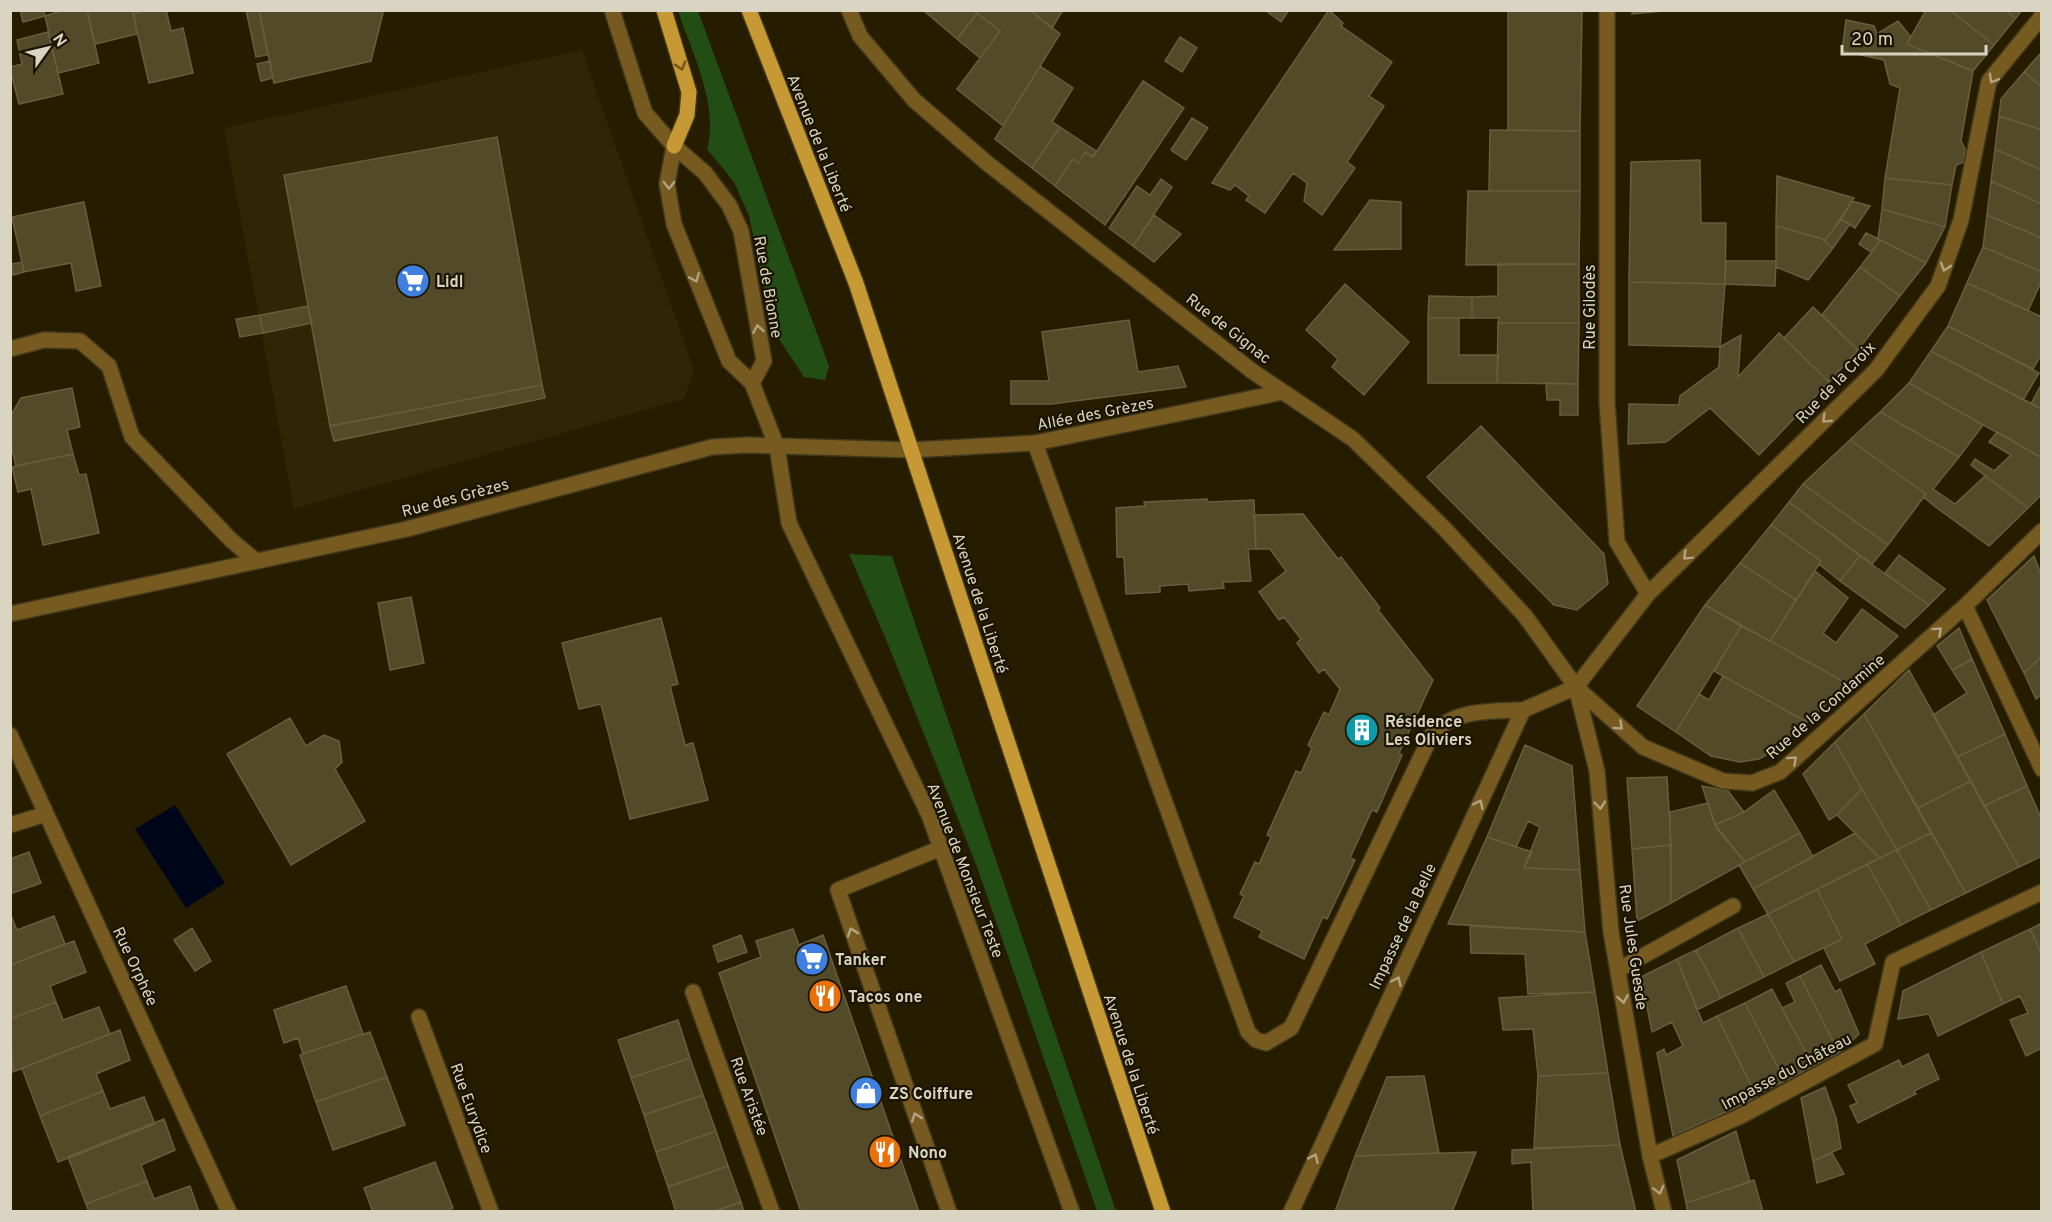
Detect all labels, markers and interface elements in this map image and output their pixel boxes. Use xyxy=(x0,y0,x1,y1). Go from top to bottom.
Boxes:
north arrow xyxy=(18,18,78,78)
scale bar xyxy=(1842,18,1986,56)
text: 20 m xyxy=(1851,29,1893,52)
text: N xyxy=(47,30,70,51)
one-way arrow xyxy=(674,60,686,71)
street label: Avenue de la Liberté xyxy=(781,72,855,216)
one-way arrow xyxy=(1989,73,2000,83)
one-way arrow xyxy=(663,181,675,190)
street label: Rue de Bionne xyxy=(748,235,786,340)
one-way arrow xyxy=(1940,261,1952,272)
supermarket icon: Lidl xyxy=(395,263,431,299)
street label: Rue Gilodès xyxy=(1581,264,1601,350)
one-way arrow xyxy=(688,272,700,283)
place label: Lidl xyxy=(436,273,463,293)
street label: Rue de Gignac xyxy=(1181,290,1275,369)
one-way arrow xyxy=(752,324,765,334)
street label: Rue de la Croix xyxy=(1792,338,1881,429)
street label: Allée des Grèzes xyxy=(1035,394,1156,436)
one-way arrow xyxy=(1822,412,1832,423)
street label: Rue des Grèzes xyxy=(400,475,511,523)
street label: Avenue de la Liberté xyxy=(947,531,1011,677)
one-way arrow xyxy=(1683,548,1694,559)
one-way arrow xyxy=(1931,627,1942,638)
street label: Rue de la Condamine xyxy=(1763,650,1890,765)
building icon: Résidence Les Oliviers xyxy=(1344,712,1380,748)
place label: Résidence Les Oliviers xyxy=(1385,713,1472,751)
one-way arrow xyxy=(1613,719,1623,730)
one-way arrow xyxy=(1786,756,1796,767)
street label: Avenue de Monsieur Teste xyxy=(921,780,1007,961)
one-way arrow xyxy=(1472,800,1484,811)
one-way arrow xyxy=(1593,801,1606,810)
street label: Impasse de la Belle xyxy=(1366,860,1442,993)
street label: Rue Jules Guesde xyxy=(1613,883,1651,1011)
street label: Rue Orphée xyxy=(107,924,161,1010)
one-way arrow xyxy=(846,927,859,938)
supermarket icon: Tanker xyxy=(794,941,830,977)
place label: Tanker xyxy=(835,951,887,971)
one-way arrow xyxy=(1389,976,1401,987)
restaurant icon: Tacos one xyxy=(807,978,843,1014)
place label: Tacos one xyxy=(848,988,922,1008)
street label: Avenue de la Liberté xyxy=(1098,992,1162,1138)
one-way arrow xyxy=(1616,993,1629,1003)
street label: Impasse du Château xyxy=(1718,1030,1855,1116)
street label: Rue Aristée xyxy=(725,1054,772,1139)
street label: Rue Eurydice xyxy=(444,1061,496,1157)
shop icon: ZS Coiffure xyxy=(848,1075,884,1111)
place label: ZS Coiffure xyxy=(889,1085,973,1105)
one-way arrow xyxy=(910,1112,923,1122)
restaurant icon: Nono xyxy=(867,1134,903,1170)
place label: Nono xyxy=(908,1144,947,1164)
one-way arrow xyxy=(1307,1153,1319,1164)
one-way arrow xyxy=(1651,1185,1664,1195)

